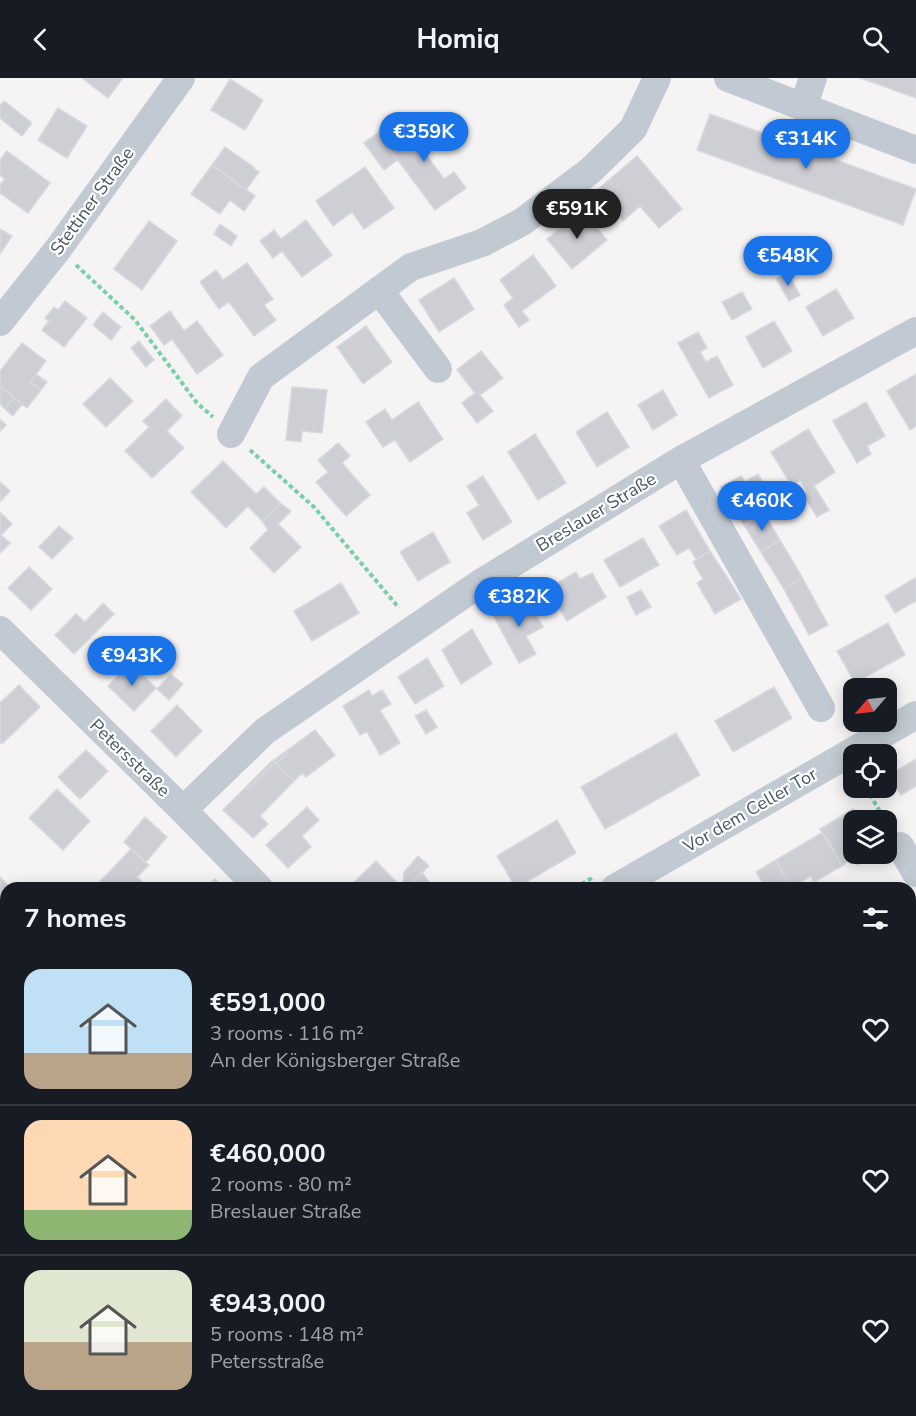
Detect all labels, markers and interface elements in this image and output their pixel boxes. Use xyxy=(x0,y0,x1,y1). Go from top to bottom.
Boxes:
text: Homiq xyxy=(416,21,500,58)
icon: back xyxy=(24,23,57,56)
icon: search xyxy=(859,23,892,56)
pin: €359K xyxy=(382,112,466,163)
text: €359K xyxy=(393,118,455,145)
pin: €314K xyxy=(764,119,848,170)
text: €314K xyxy=(775,125,837,152)
street label: Stettiner Straße xyxy=(45,142,139,260)
pin: €591K xyxy=(535,189,619,240)
text: €591K xyxy=(546,195,608,222)
pin: €548K xyxy=(746,236,830,287)
text: €548K xyxy=(757,242,819,269)
street label: Breslauer Straße xyxy=(531,467,661,557)
pin: €460K xyxy=(720,481,804,532)
text: €460K xyxy=(731,487,793,514)
pin: €382K xyxy=(477,577,561,628)
text: €382K xyxy=(488,583,550,610)
pin: €943K xyxy=(90,636,174,687)
text: €943K xyxy=(101,642,163,669)
north arrow xyxy=(843,678,897,732)
map controls xyxy=(843,678,897,864)
street label: Petersstraße xyxy=(85,714,175,802)
button: locate xyxy=(843,744,897,798)
street label: Vor dem Celler Tor xyxy=(678,762,822,859)
button: layers xyxy=(843,810,897,864)
text: 7 homes xyxy=(24,901,126,936)
icon: filters xyxy=(859,902,892,935)
text: €591,000 xyxy=(210,985,326,1020)
icon: home xyxy=(72,993,144,1065)
icon: heart xyxy=(859,1013,892,1046)
text: 3 rooms · 116 m² xyxy=(210,1020,364,1047)
text: An der Königsberger Straße xyxy=(210,1047,460,1074)
text: €460,000 xyxy=(210,1136,326,1171)
icon: home xyxy=(72,1144,144,1216)
icon: heart xyxy=(859,1164,892,1197)
text: 2 rooms · 80 m² xyxy=(210,1171,352,1198)
text: Breslauer Straße xyxy=(210,1198,361,1225)
text: €943,000 xyxy=(210,1286,326,1321)
icon: home xyxy=(72,1294,144,1366)
icon: heart xyxy=(859,1314,892,1347)
text: 5 rooms · 148 m² xyxy=(210,1321,364,1348)
text: Petersstraße xyxy=(210,1348,324,1375)

